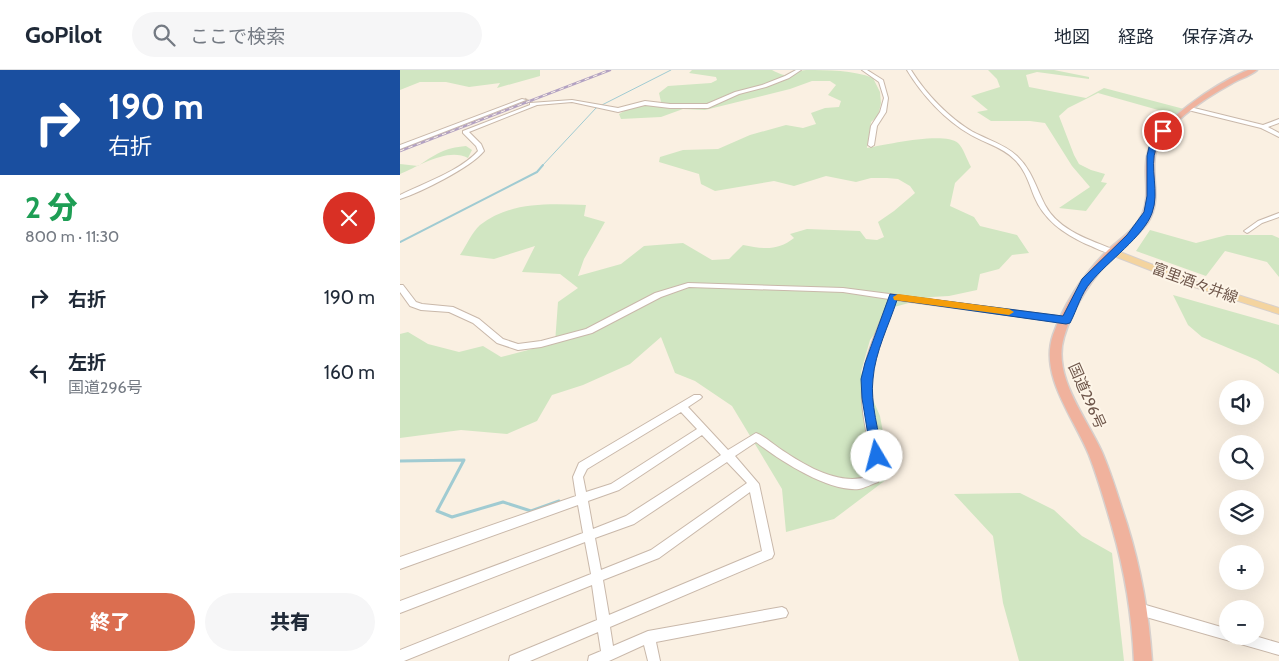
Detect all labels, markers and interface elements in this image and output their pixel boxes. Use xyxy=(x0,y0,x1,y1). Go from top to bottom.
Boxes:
search box xyxy=(132,12,482,57)
text: GoPilot xyxy=(25,20,102,49)
icon: search xyxy=(150,21,178,49)
text: ここで検索 xyxy=(190,25,285,48)
text: 地図 xyxy=(1054,26,1090,48)
text: 経路 xyxy=(1118,26,1154,48)
text: 保存済み xyxy=(1182,26,1254,48)
text: 190 m xyxy=(108,85,204,128)
icon: right xyxy=(25,90,90,155)
pin xyxy=(1142,110,1184,152)
icon: arrive xyxy=(1149,117,1177,145)
text: 右折 xyxy=(108,133,152,160)
text: 2 分 xyxy=(25,189,78,226)
button: close xyxy=(323,192,375,244)
text: 800 m · 11:30 xyxy=(25,227,119,246)
street label: 富里酒々井線 xyxy=(1150,259,1240,307)
icon: right xyxy=(25,284,53,312)
text: 190 m xyxy=(324,286,375,309)
text: 右折 xyxy=(68,288,106,311)
text: 左折 xyxy=(68,351,106,374)
icon: left xyxy=(25,359,53,387)
street label: 国道296号 xyxy=(1065,360,1109,432)
text: 160 m xyxy=(324,361,375,384)
text: 国道296号 xyxy=(68,378,143,397)
map controls xyxy=(1219,380,1264,645)
button: sound xyxy=(1219,380,1264,425)
position arrow xyxy=(850,429,902,481)
button: search xyxy=(1219,435,1264,480)
button: layers xyxy=(1219,490,1264,535)
button: + xyxy=(1219,545,1264,590)
button: 終了 xyxy=(25,593,195,651)
button: 共有 xyxy=(205,593,375,651)
button: − xyxy=(1219,600,1264,645)

